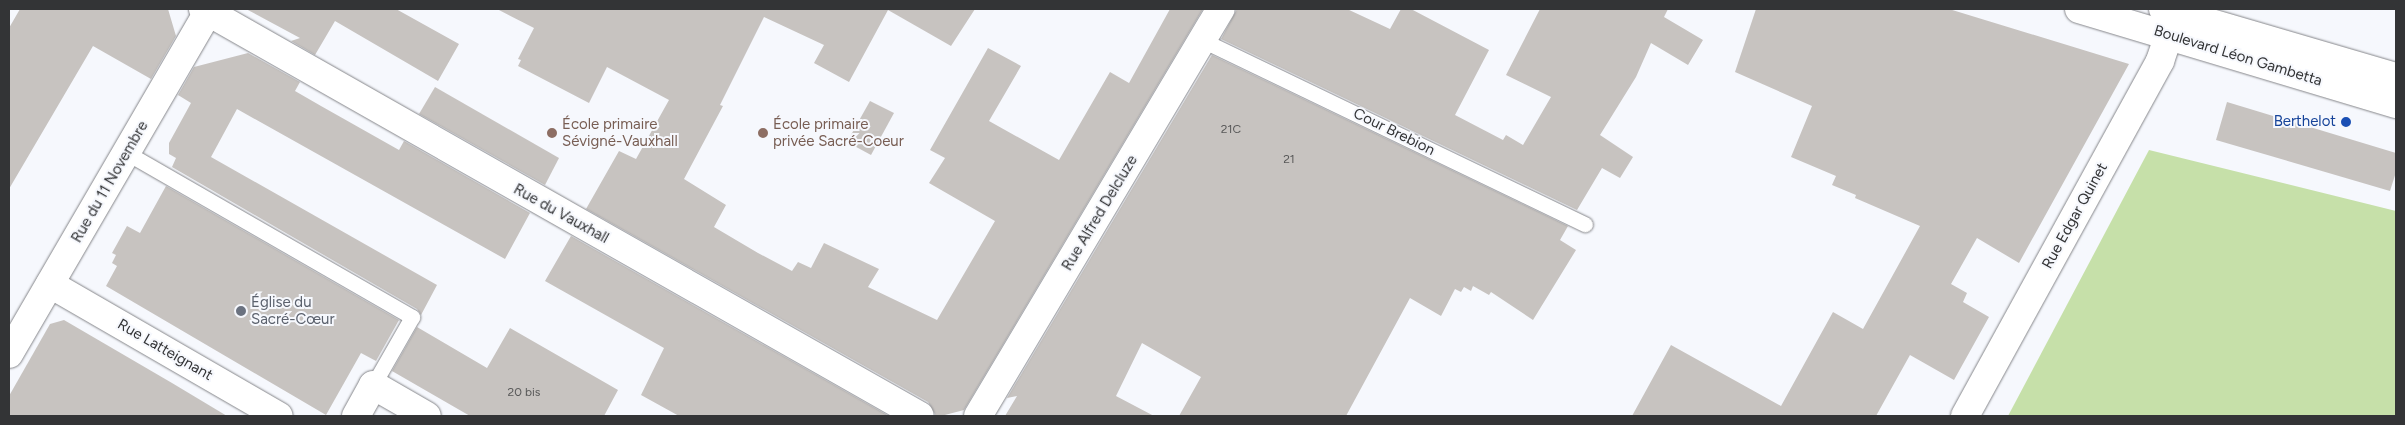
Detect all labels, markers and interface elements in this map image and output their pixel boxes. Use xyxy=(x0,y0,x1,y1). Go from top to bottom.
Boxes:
street label: Boulevard Léon Gambetta xyxy=(2152,22,2324,90)
street label: Cour Brebion xyxy=(1350,105,1438,159)
place label: Berthelot xyxy=(2274,113,2336,131)
place label: École primaire Sévigné-Vauxhall xyxy=(562,115,678,150)
place label: École primaire privée Sacré-Coeur xyxy=(773,115,904,150)
marker: Berthelot xyxy=(2340,116,2352,128)
street label: Rue du 11 Novembre xyxy=(68,118,152,246)
house number: 21C xyxy=(1221,123,1241,137)
marker: École primaire Sévigné-Vauxhall xyxy=(546,127,558,139)
marker: École primaire privée Sacré-Coeur xyxy=(757,127,769,139)
street label: Rue Alfred Delcluze xyxy=(1058,152,1142,274)
house number: 21 xyxy=(1283,153,1295,167)
street label: Rue Edgar Quinet xyxy=(2038,160,2112,272)
street label: Rue du Vauxhall xyxy=(510,180,612,248)
place label: Église du Sacré-Cœur xyxy=(251,293,335,328)
marker: Église du Sacré-Cœur xyxy=(235,305,247,317)
street label: Rue Latteignant xyxy=(114,315,216,385)
house number: 20 bis xyxy=(508,386,540,400)

